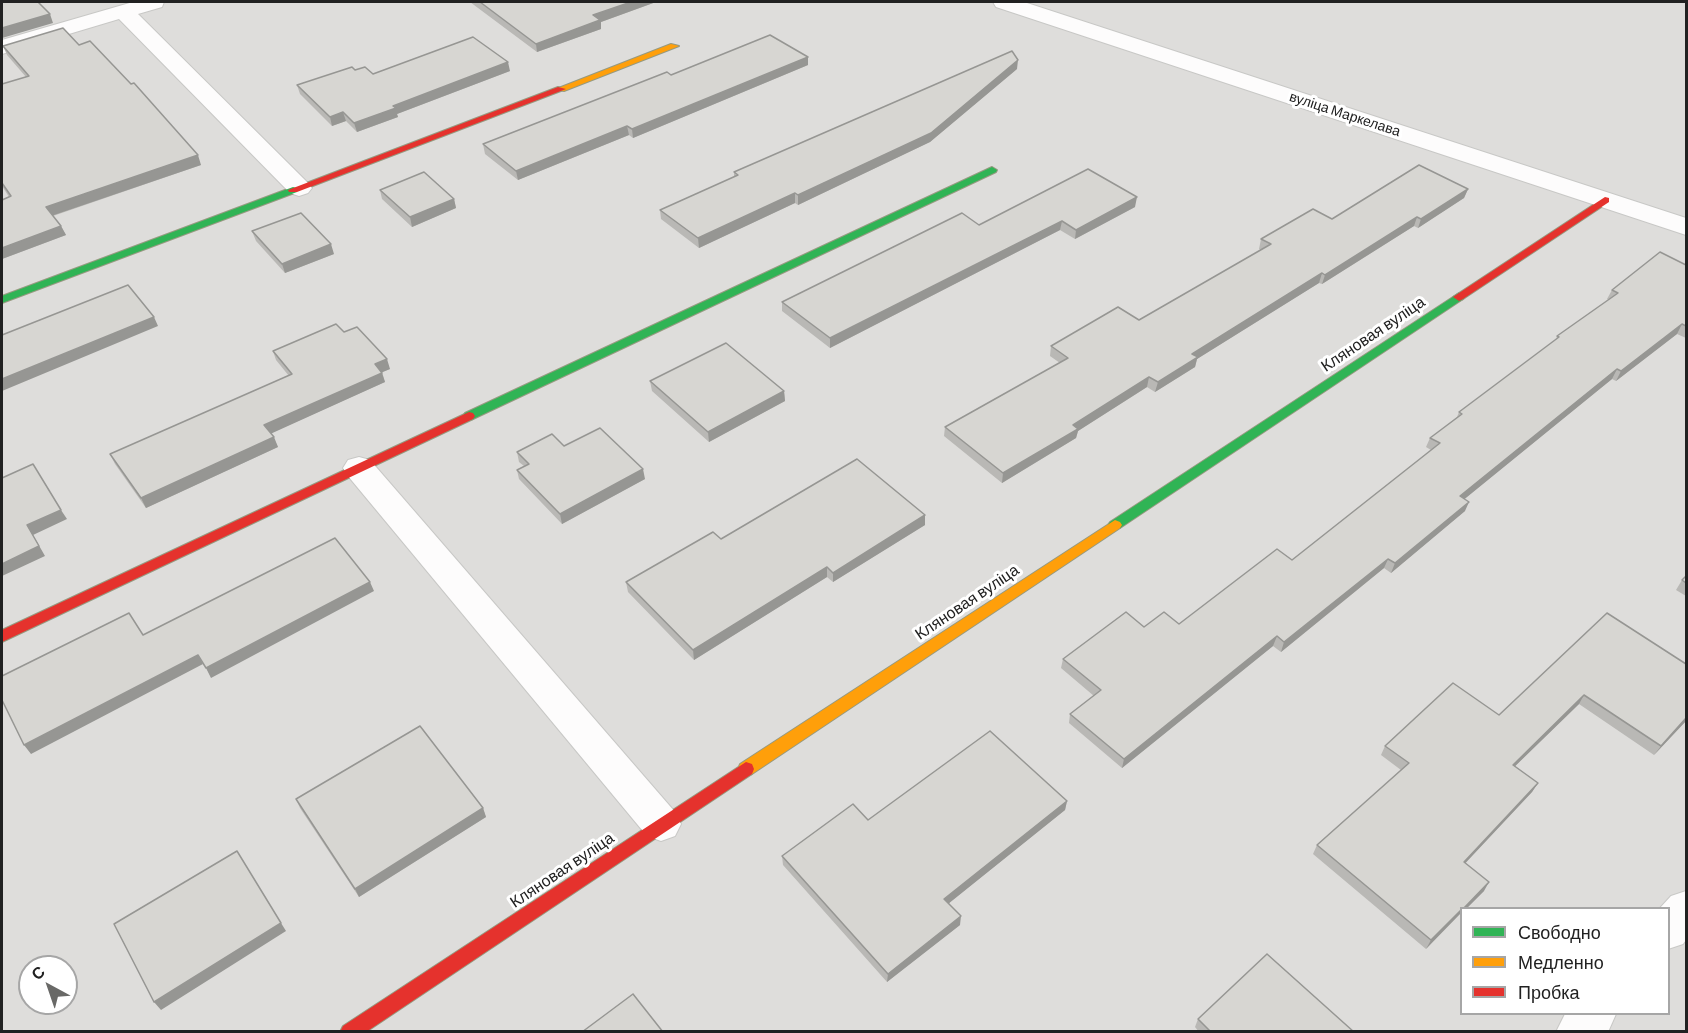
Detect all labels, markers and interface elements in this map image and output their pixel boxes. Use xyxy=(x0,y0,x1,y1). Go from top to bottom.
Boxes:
street label: вуліца Маркелава xyxy=(1287,88,1403,140)
street label: Кляновая вуліца xyxy=(1318,292,1428,376)
street label: Кляновая вуліца xyxy=(912,560,1022,644)
street label: Кляновая вуліца xyxy=(507,828,617,912)
legend xyxy=(1460,907,1670,1015)
text: Свободно xyxy=(1518,921,1601,943)
text: Медленно xyxy=(1518,951,1604,973)
north arrow xyxy=(18,955,78,1015)
text: С xyxy=(27,961,48,983)
text: Пробка xyxy=(1518,981,1580,1003)

